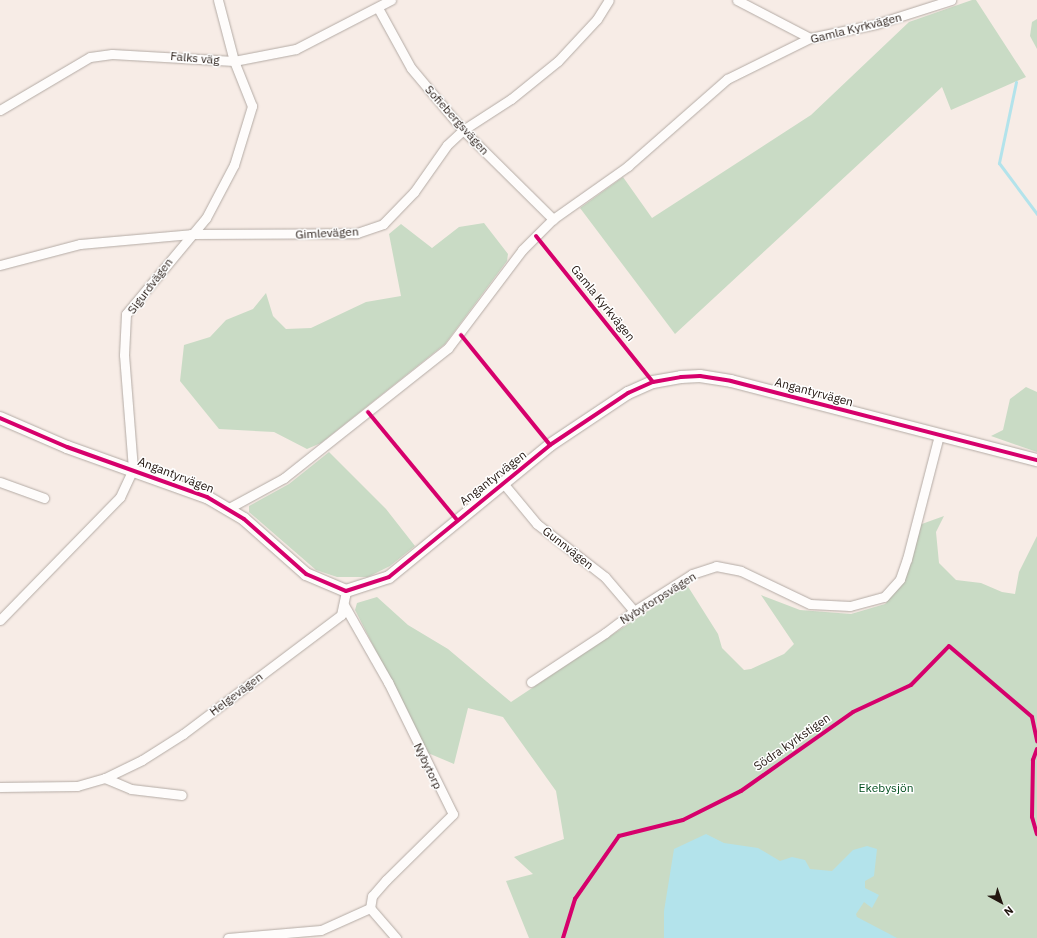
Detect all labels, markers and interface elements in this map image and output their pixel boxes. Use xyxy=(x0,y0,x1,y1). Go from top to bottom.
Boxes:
street label: Gamla Kyrkvägen xyxy=(809,10,903,46)
street label: Falks väg xyxy=(170,49,220,67)
street label: Sofiebergsvägen xyxy=(422,82,492,158)
street label: Gimlevägen xyxy=(295,224,359,242)
street label: Sigurdvägen xyxy=(124,255,176,317)
street label: Gamla Kyrkvägen xyxy=(568,262,638,344)
street label: Angantyrvägen xyxy=(773,375,855,409)
street label: Angantyrvägen xyxy=(457,448,529,508)
street label: Angantyrvägen xyxy=(136,454,216,496)
street label: Gunnvägen xyxy=(540,524,596,572)
street label: Nybytorpsvägen xyxy=(617,569,699,627)
street label: Helgevägen xyxy=(207,669,265,719)
street label: Södra kyrkstigen xyxy=(751,710,833,774)
street label: Nybytorp xyxy=(411,741,445,791)
park label: Ekebysjön xyxy=(859,781,913,795)
north arrow xyxy=(981,882,1021,922)
text: N xyxy=(1001,903,1016,919)

